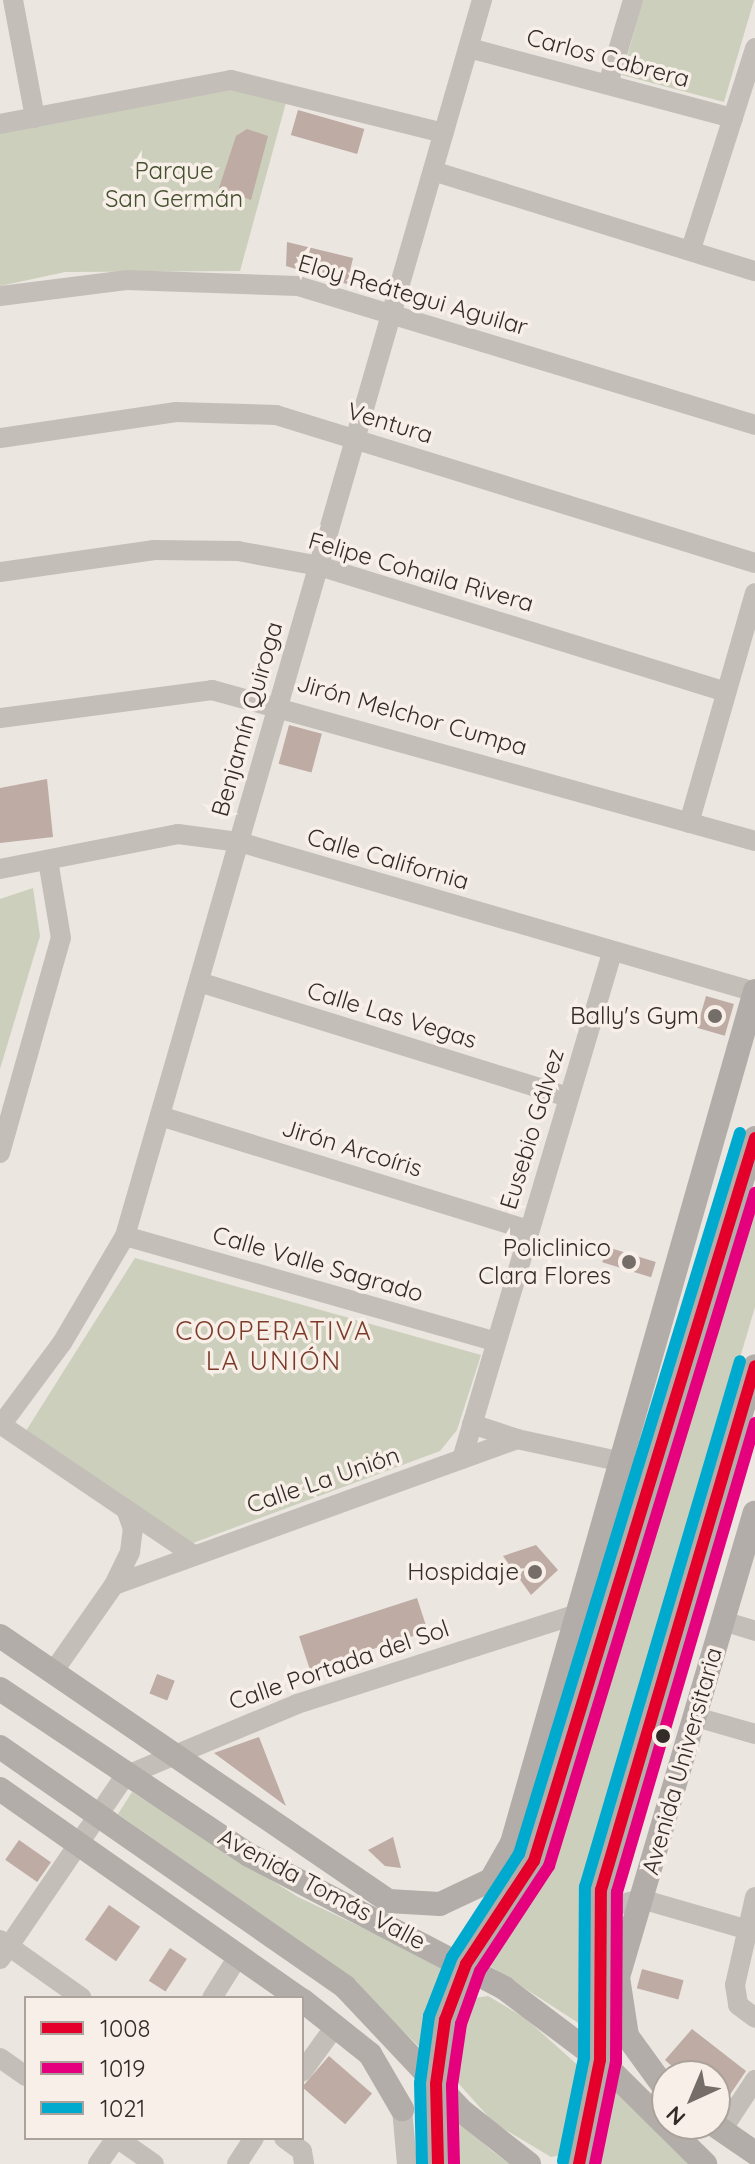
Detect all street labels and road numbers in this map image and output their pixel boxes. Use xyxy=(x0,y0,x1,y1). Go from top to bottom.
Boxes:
street label: Carlos Cabrera xyxy=(523,22,693,94)
street label: Eloy Reátegui Aguilar xyxy=(295,248,531,342)
street label: Ventura xyxy=(344,396,436,450)
street label: Felipe Cohaila Rivera xyxy=(305,526,537,618)
street label: Benjamín Quiroga xyxy=(205,618,289,820)
street label: Jirón Melchor Cumpa xyxy=(293,668,531,762)
street label: Calle California xyxy=(304,822,472,896)
street label: Calle Las Vegas xyxy=(304,976,480,1054)
street label: Eusebio Gálvez xyxy=(494,1045,570,1213)
street label: Jirón Arcoíris xyxy=(278,1113,426,1183)
street label: Calle Valle Sagrado xyxy=(209,1220,427,1308)
street label: Calle La Unión xyxy=(243,1440,403,1520)
street label: Calle Portada del Sol xyxy=(225,1614,453,1716)
street label: Avenida Universitaria xyxy=(636,1644,728,1878)
street label: Avenida Tomás Valle xyxy=(213,1822,431,1956)

